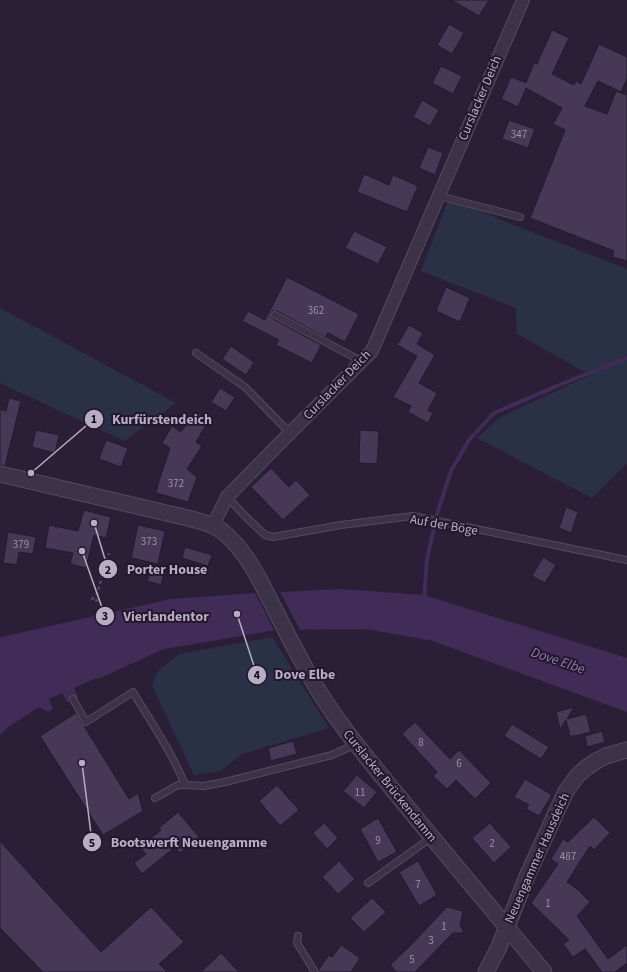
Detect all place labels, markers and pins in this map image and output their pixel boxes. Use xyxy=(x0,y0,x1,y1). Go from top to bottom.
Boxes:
callout: Kurfürstendeich xyxy=(84,406,220,432)
callout: Porter House xyxy=(98,556,215,582)
callout: Vierlandentor xyxy=(95,603,217,629)
callout: Dove Elbe xyxy=(247,662,344,688)
callout: Bootswerft Neuengamme xyxy=(82,829,275,855)

